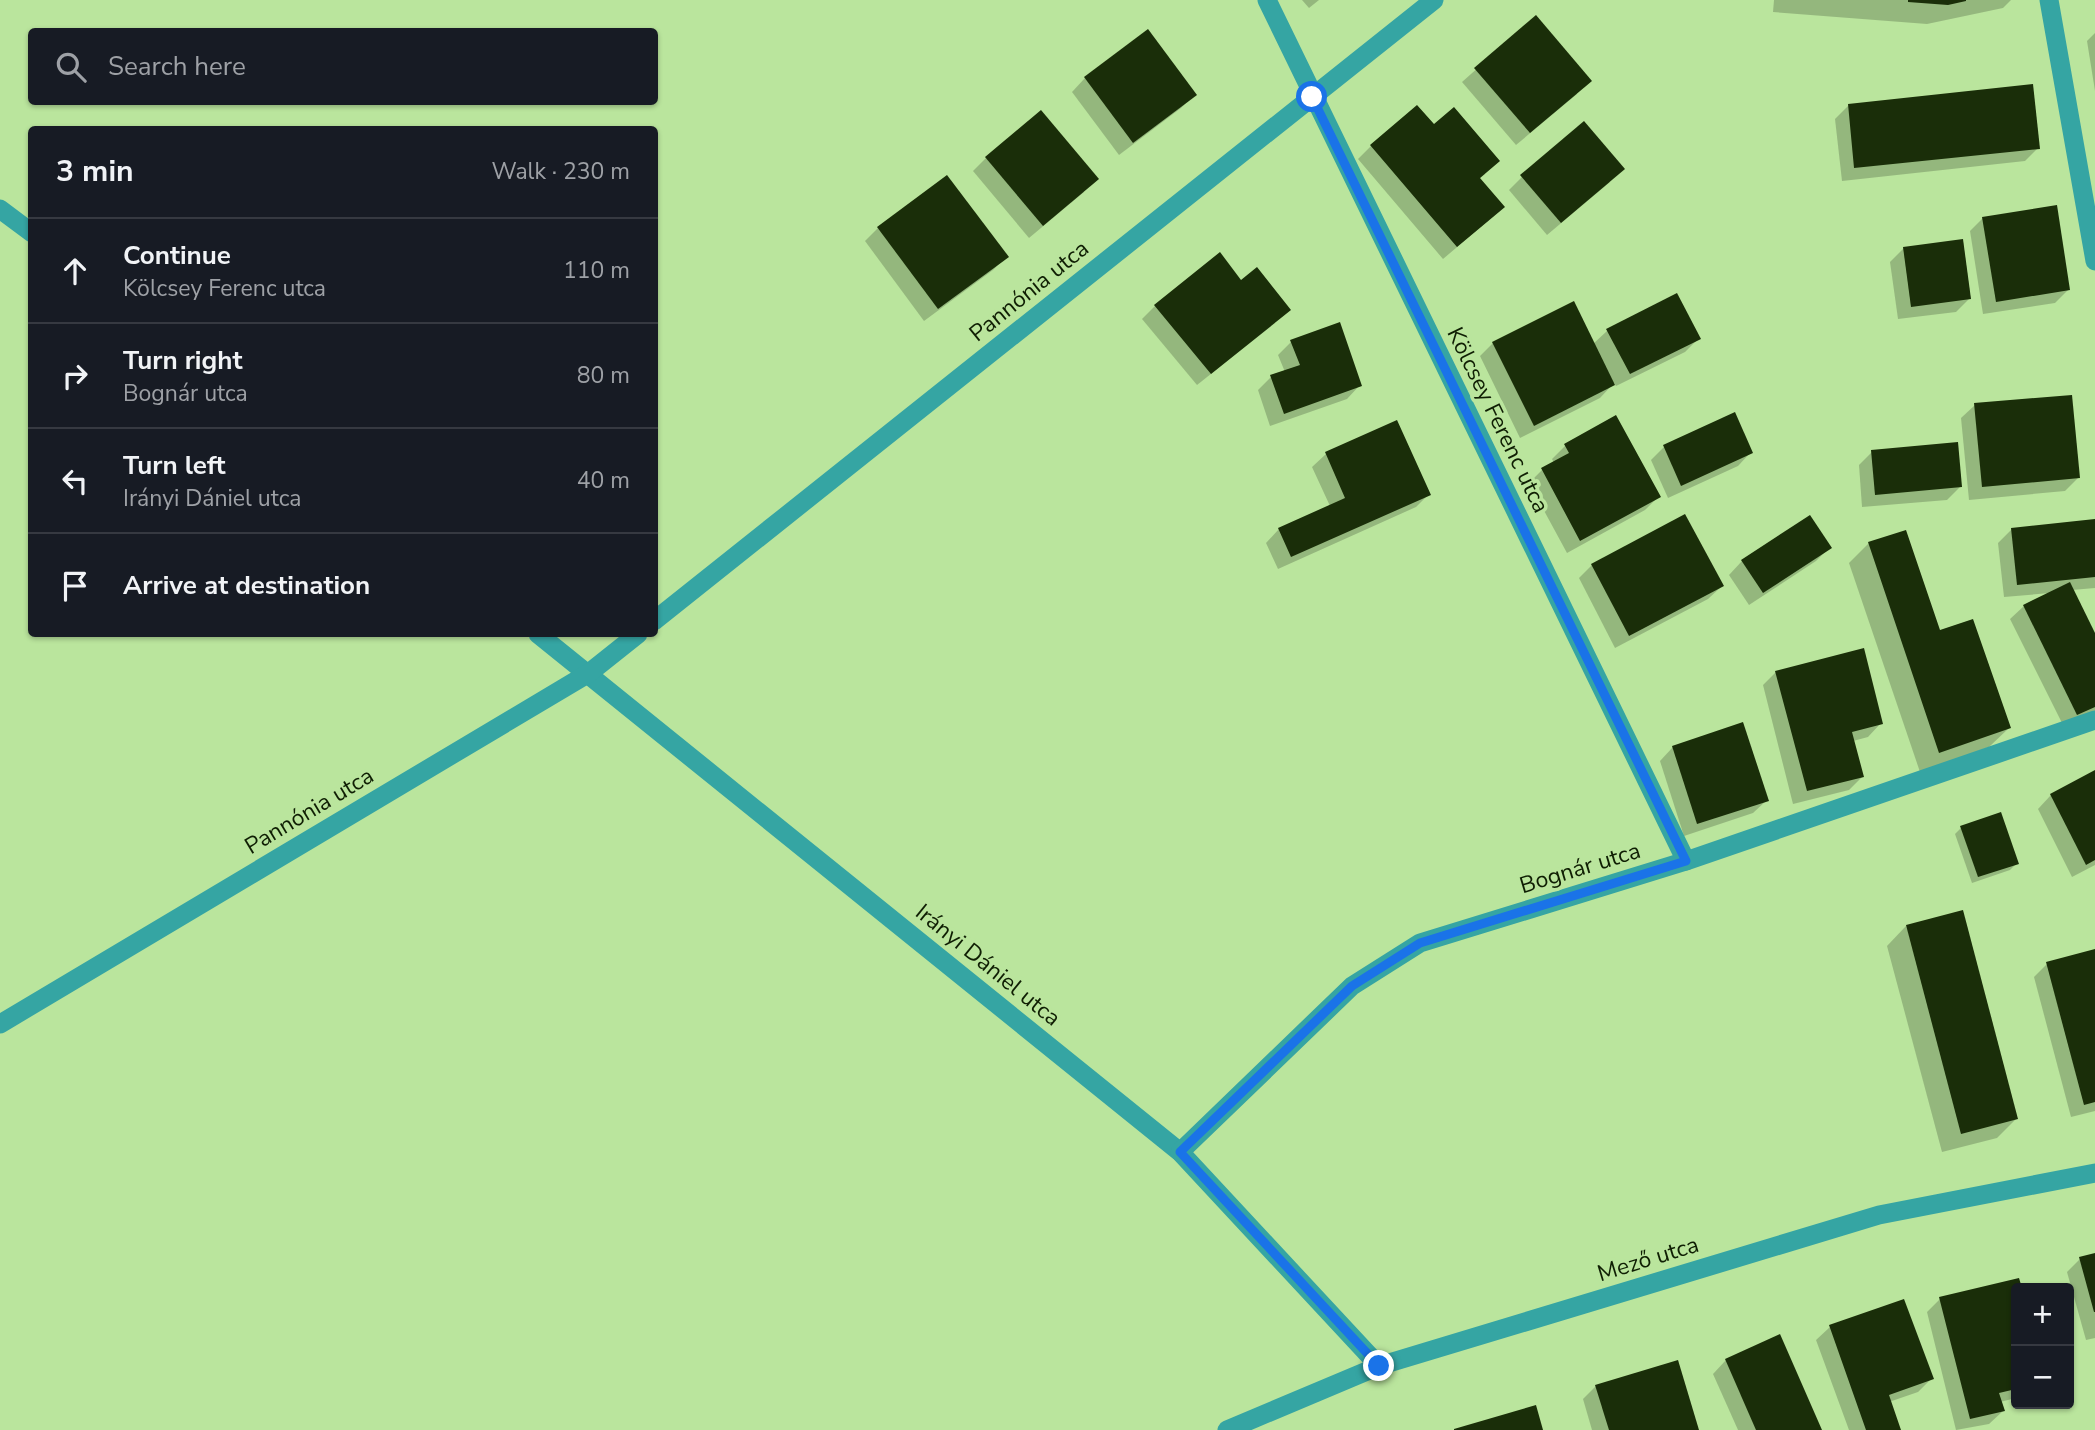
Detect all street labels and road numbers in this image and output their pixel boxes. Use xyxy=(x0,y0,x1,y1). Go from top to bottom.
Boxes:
street label: Pannónia utca xyxy=(963,233,1095,349)
street label: Kölcsey Ferenc utca xyxy=(1440,322,1556,518)
street label: Pannónia utca xyxy=(239,760,379,862)
street label: Bognár utca xyxy=(1516,835,1644,901)
street label: Irányi Dániel utca xyxy=(909,897,1067,1033)
street label: Mező utca xyxy=(1593,1229,1703,1289)

